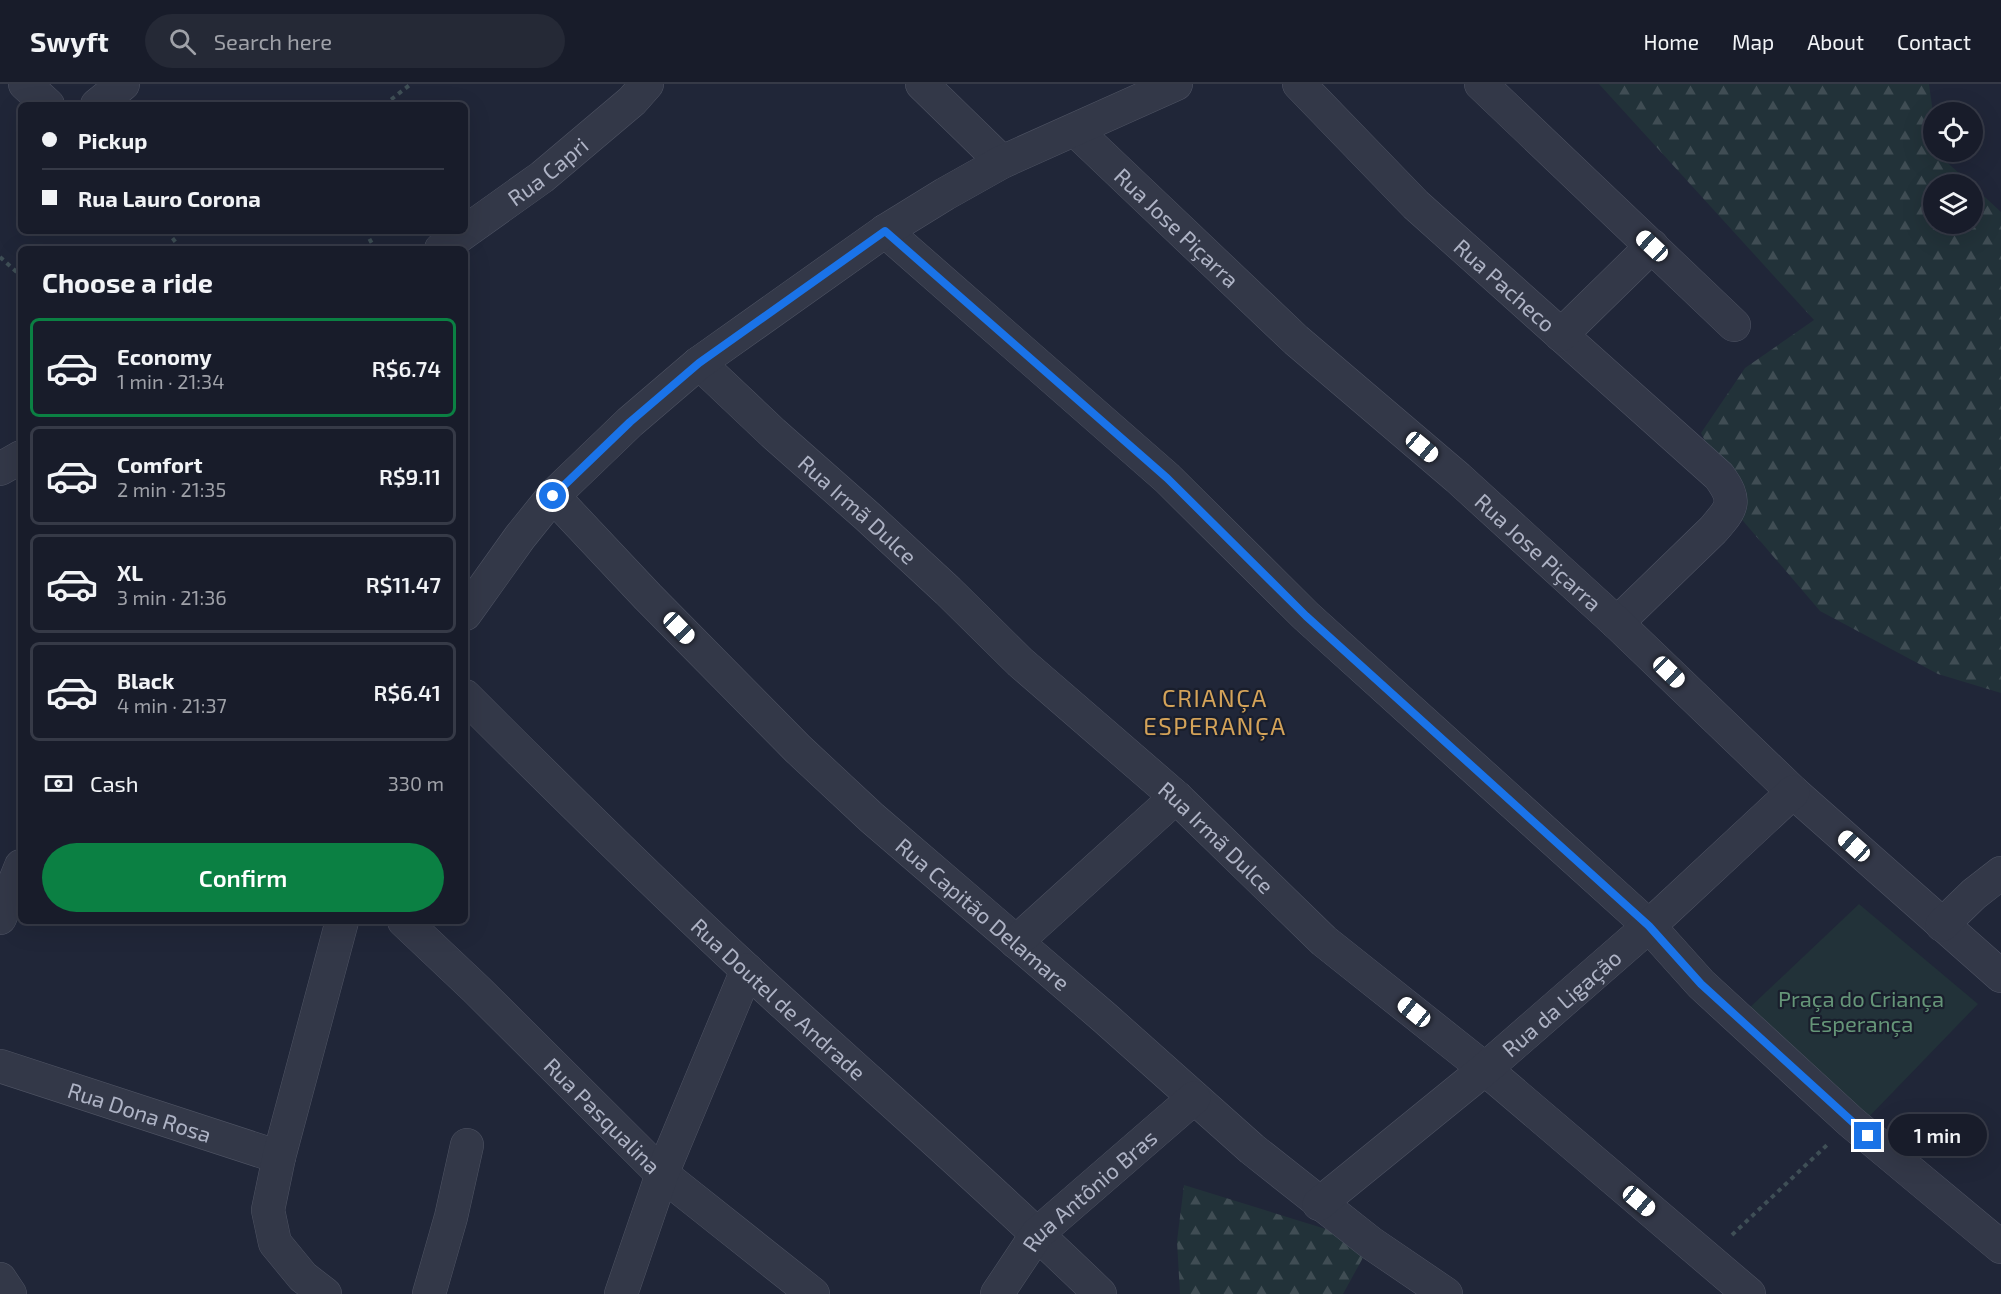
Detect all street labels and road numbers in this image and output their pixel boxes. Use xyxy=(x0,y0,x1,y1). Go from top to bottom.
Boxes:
street label: Rua Capri xyxy=(502,131,593,210)
street label: Rua Jose Piçarra xyxy=(1110,162,1245,292)
street label: Rua Pacheco xyxy=(1449,233,1561,337)
street label: Rua Irmã Dulce xyxy=(794,449,923,569)
street label: Rua Jose Piçarra xyxy=(1470,488,1607,616)
street label: Rua Irmã Dulce xyxy=(1154,775,1280,898)
street label: Rua Capitão Delamare xyxy=(891,832,1075,995)
street label: Rua Doutel de Andrade xyxy=(686,912,871,1085)
street label: Rua da Ligação xyxy=(1496,944,1626,1061)
street label: Rua Pasqualina xyxy=(539,1052,666,1179)
street label: Rua Dona Rosa xyxy=(65,1076,215,1147)
street label: Rua Antônio Bras xyxy=(1016,1124,1162,1256)

